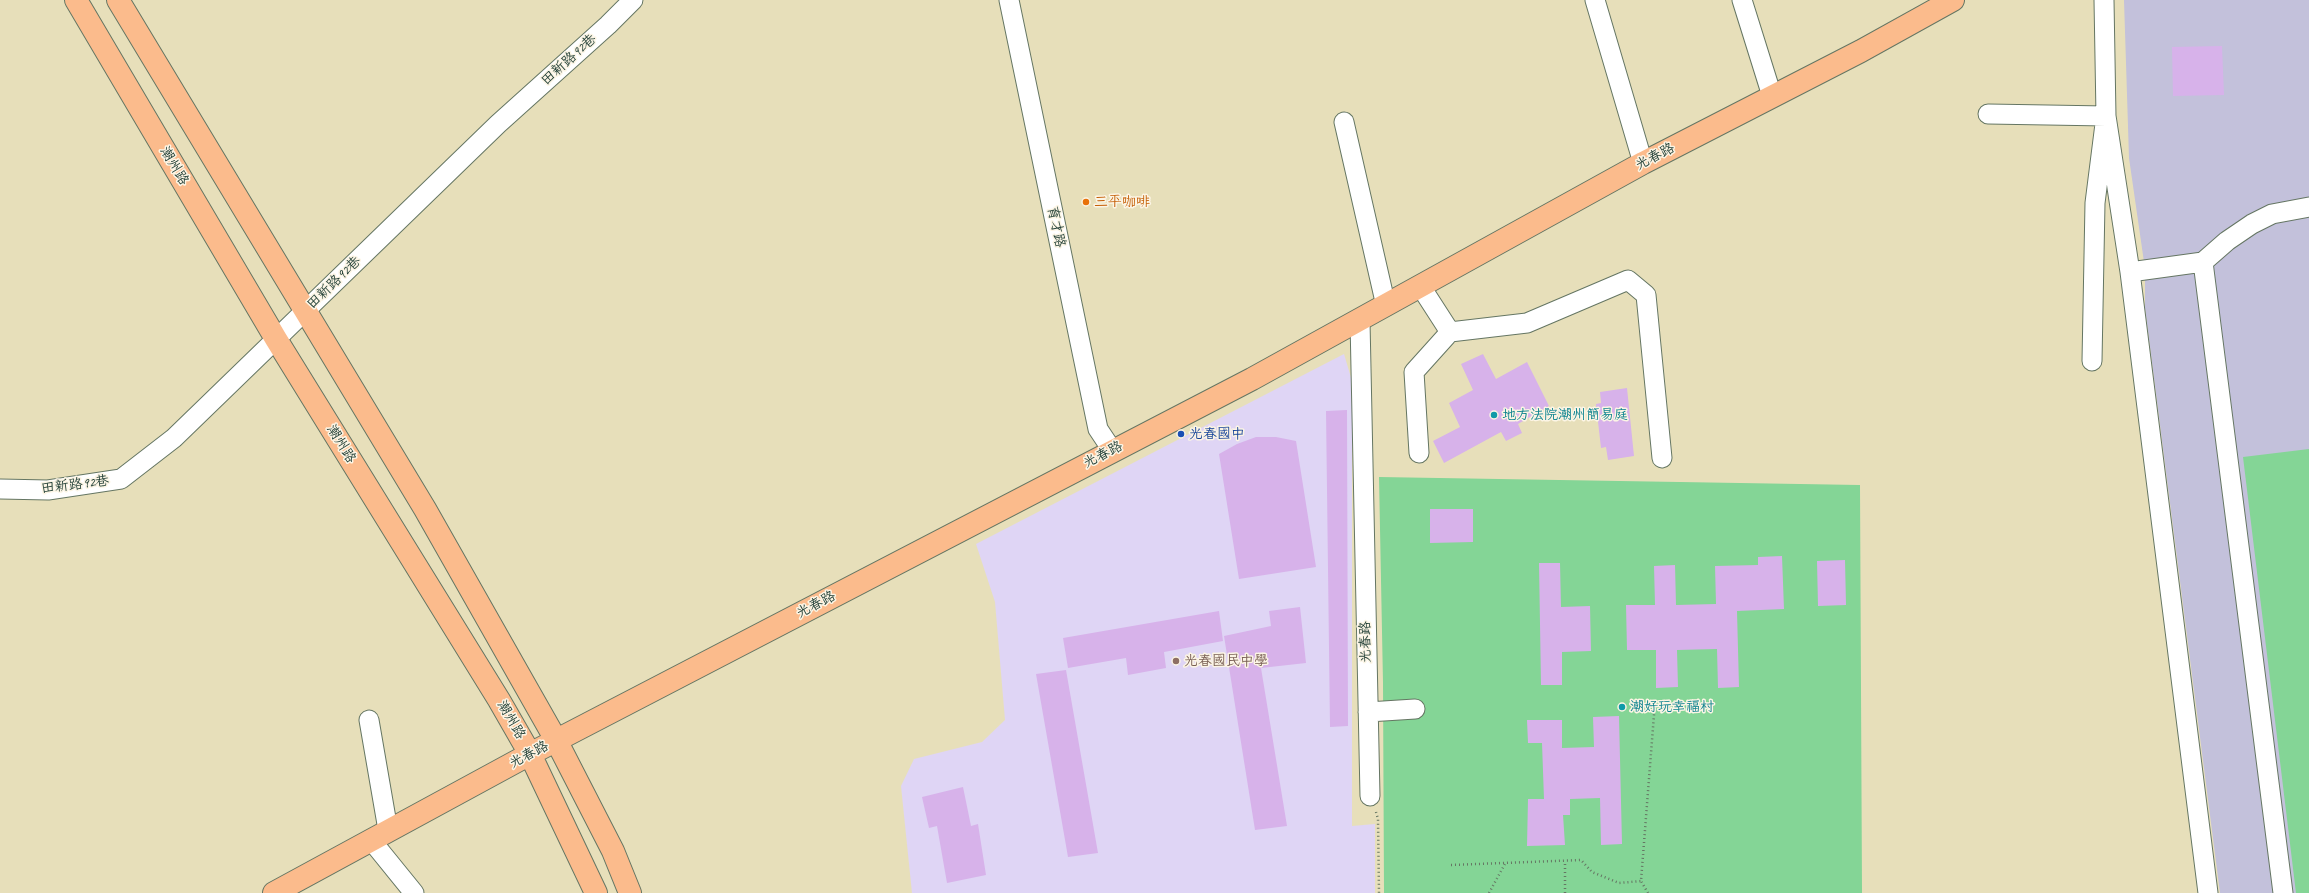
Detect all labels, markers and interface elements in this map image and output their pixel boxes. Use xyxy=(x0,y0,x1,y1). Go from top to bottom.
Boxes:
street label: 田新路92巷 xyxy=(538,31,600,89)
street label: 光春路 xyxy=(1633,140,1677,174)
street label: 潮州路 xyxy=(156,144,192,188)
place label: 三平咖啡 xyxy=(1094,194,1150,210)
marker: 三平咖啡 xyxy=(1081,197,1091,207)
street label: 育才路 xyxy=(1043,205,1069,249)
street label: 田新路92巷 xyxy=(303,253,365,313)
place label: 地方法院潮州簡易庭 xyxy=(1502,407,1628,423)
marker: 地方法院潮州簡易庭 xyxy=(1489,410,1499,420)
street label: 潮州路 xyxy=(323,422,359,466)
place label: 光春國中 xyxy=(1189,426,1245,442)
marker: 光春國中 xyxy=(1176,429,1186,439)
street label: 光春路 xyxy=(1080,438,1126,472)
street label: 田新路92巷 xyxy=(40,472,110,498)
street label: 光春路 xyxy=(794,588,838,622)
street label: 光春路 xyxy=(1357,621,1375,663)
place label: 光春國民中學 xyxy=(1184,653,1268,669)
marker: 光春國民中學 xyxy=(1171,656,1181,666)
street label: 潮州路 xyxy=(493,698,529,742)
place label: 潮好玩幸福村 xyxy=(1630,699,1714,715)
marker: 潮好玩幸福村 xyxy=(1617,702,1627,712)
street label: 光春路 xyxy=(507,738,551,772)

